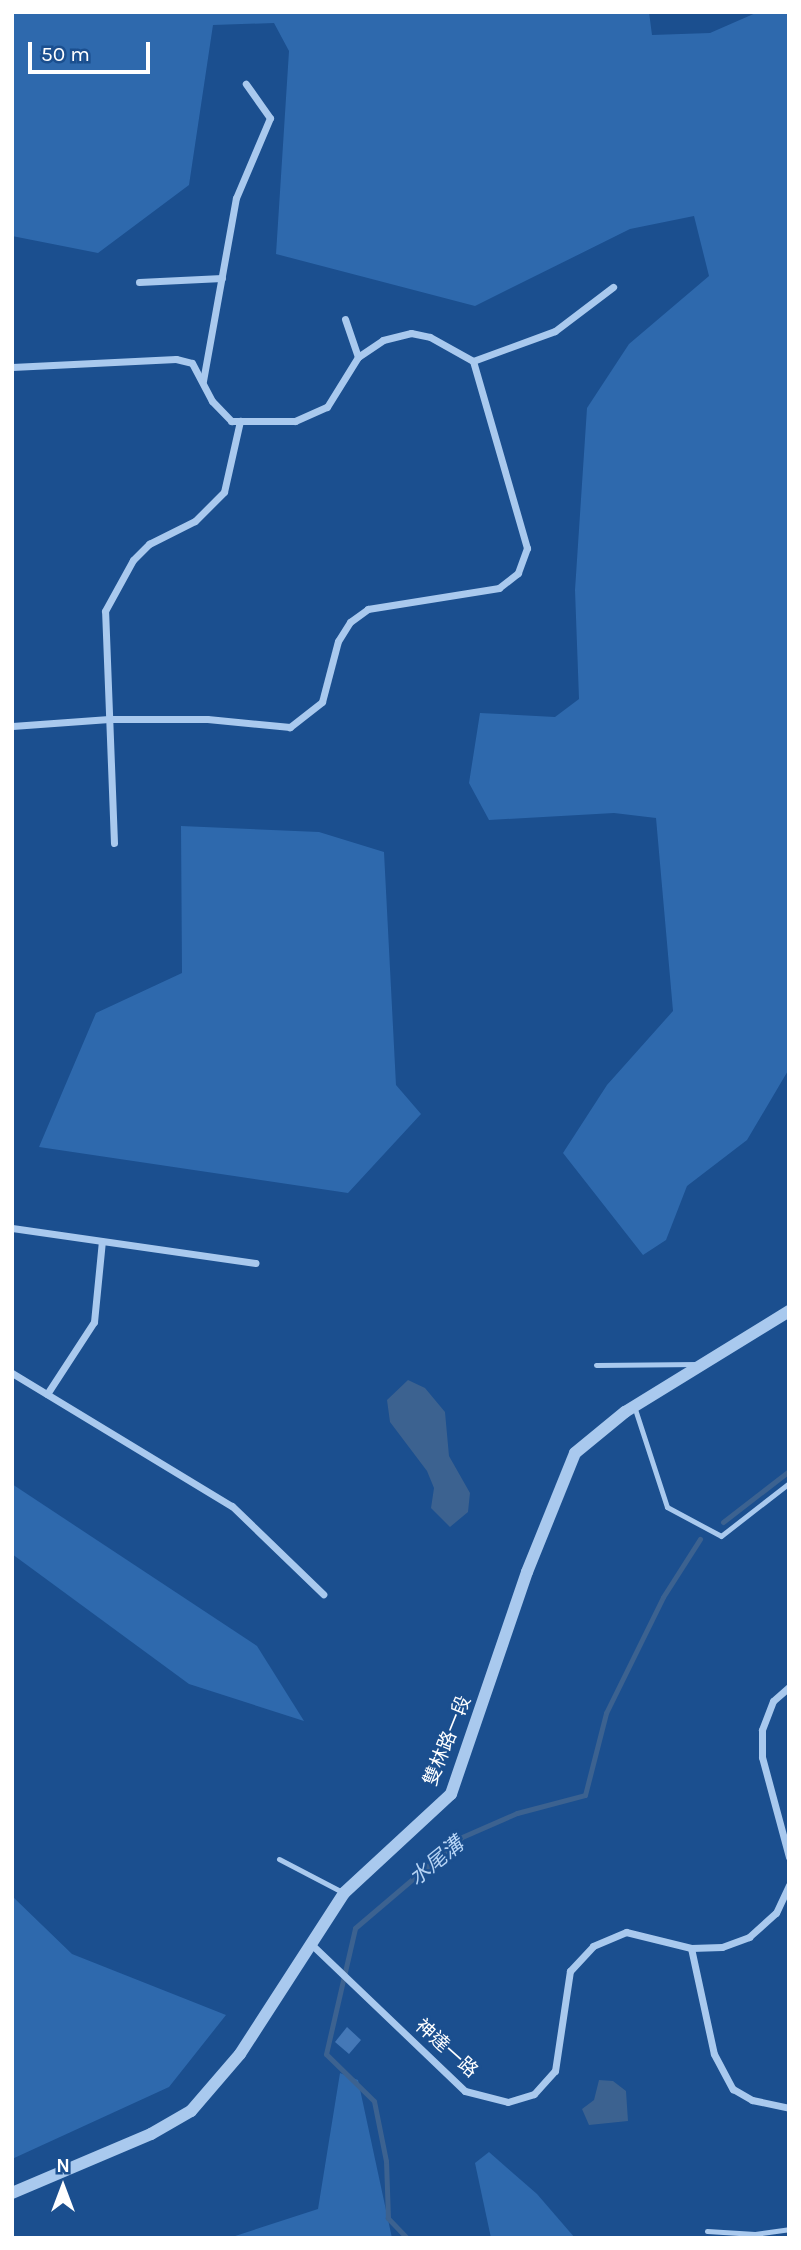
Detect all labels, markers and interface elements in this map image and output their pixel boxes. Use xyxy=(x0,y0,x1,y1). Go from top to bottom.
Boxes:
scale bar xyxy=(32,28,154,72)
text: 50 m xyxy=(41,42,90,66)
street label: 雙林路一段 xyxy=(420,1693,476,1789)
water label: 水尾溝 xyxy=(404,1831,468,1891)
street label: 神達一路 xyxy=(410,2015,482,2083)
north arrow xyxy=(28,2152,98,2222)
text: N xyxy=(56,2155,70,2177)

